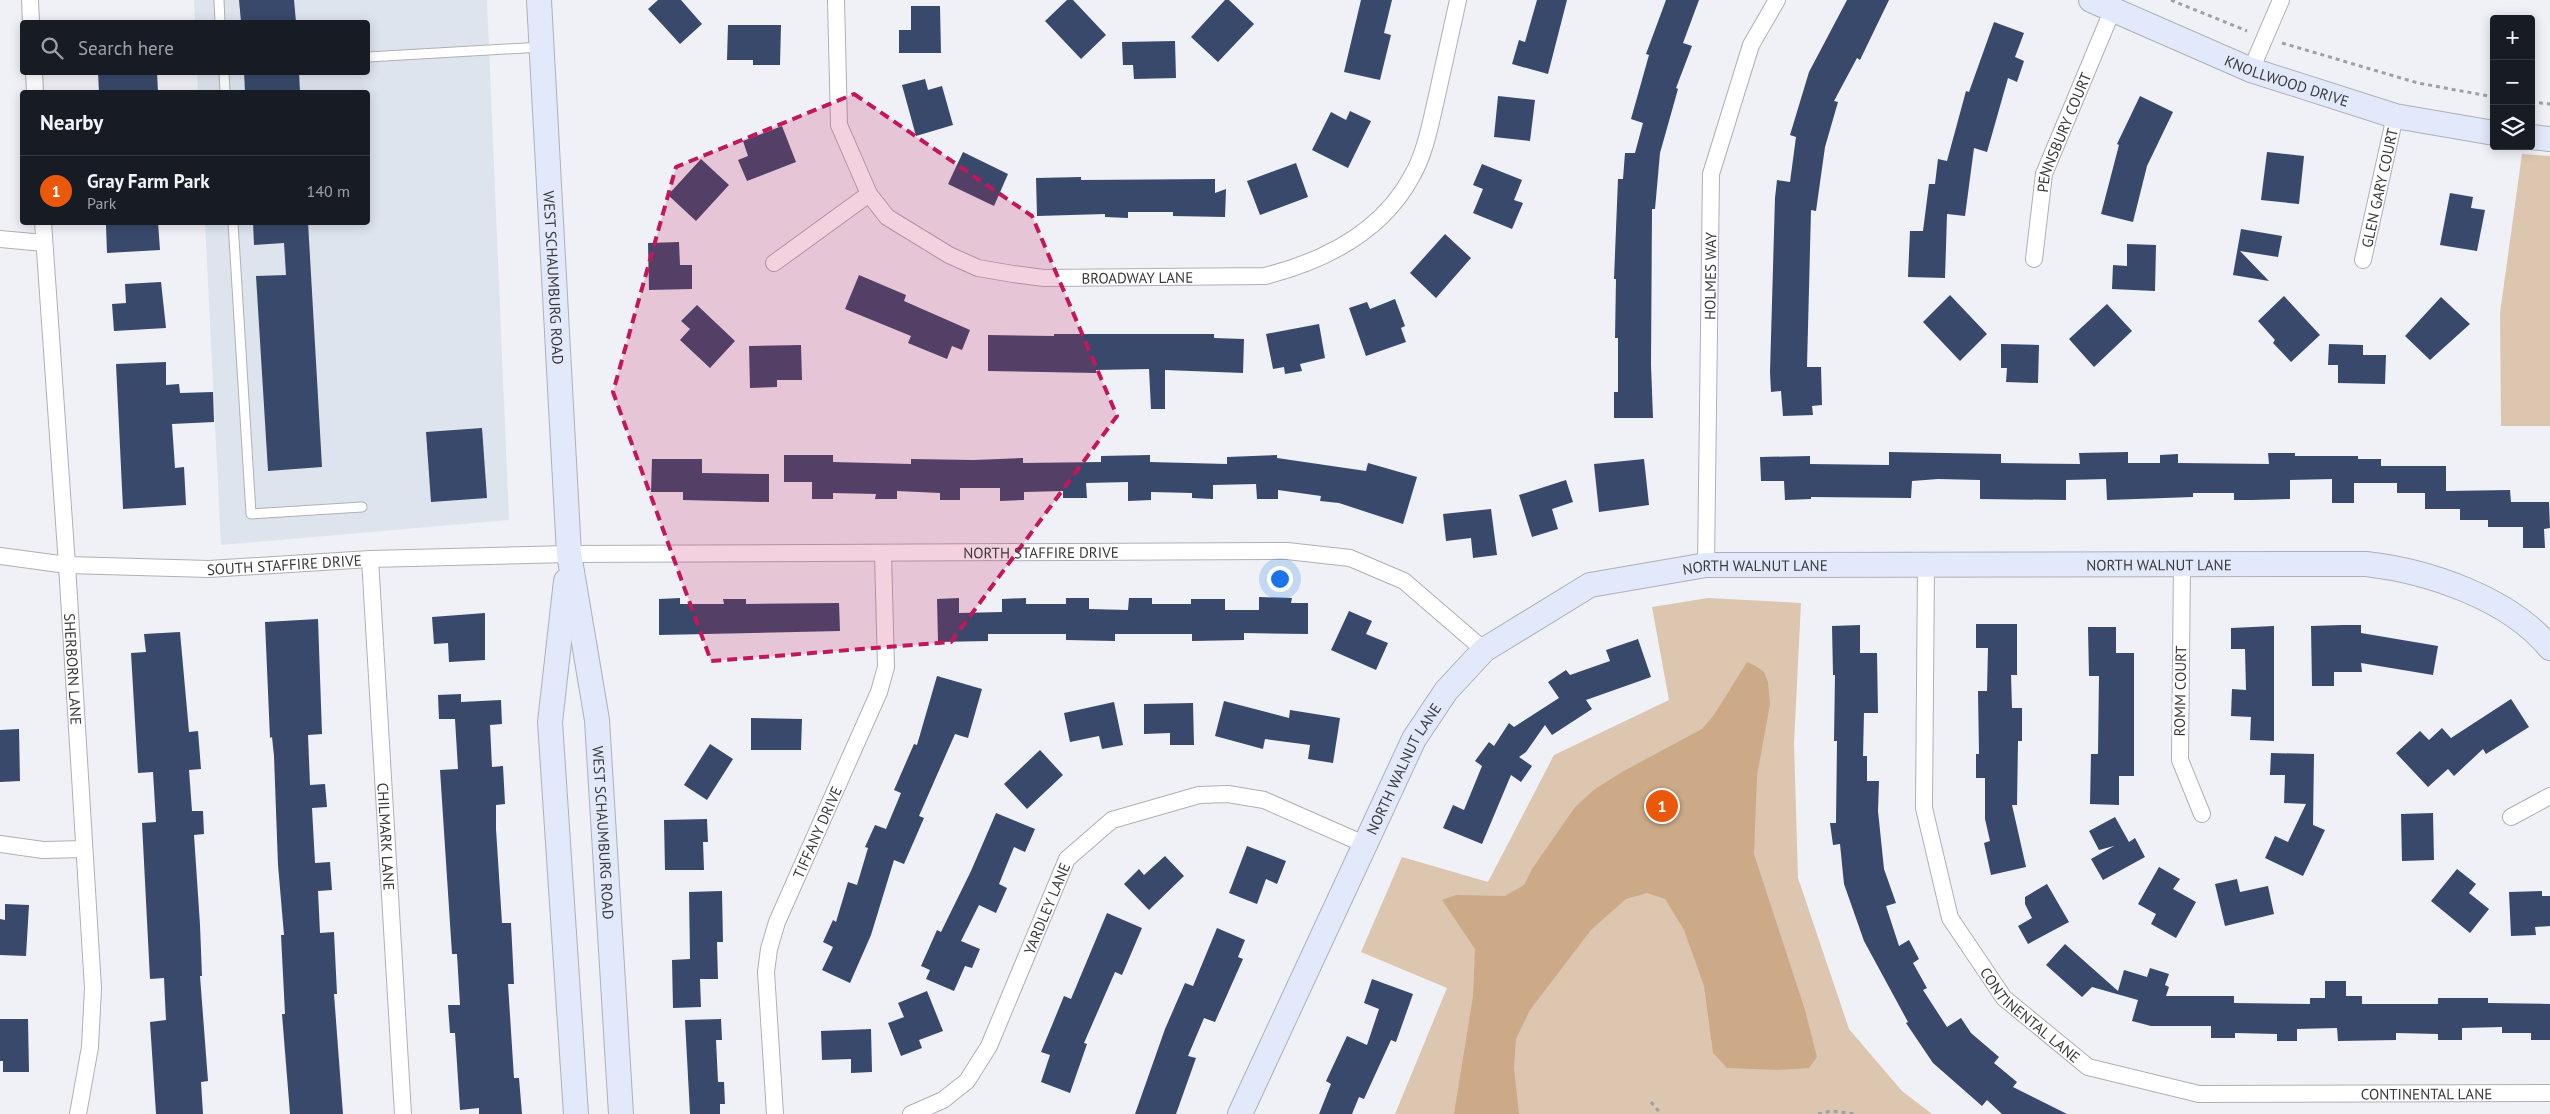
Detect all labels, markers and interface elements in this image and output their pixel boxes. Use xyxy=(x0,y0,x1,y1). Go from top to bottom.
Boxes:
map controls xyxy=(2490,15,2535,150)
button: + xyxy=(2490,15,2535,60)
search box xyxy=(20,20,370,75)
icon: search xyxy=(38,34,66,62)
text: Search here xyxy=(78,36,174,60)
street label: KNOLLWOOD DRIVE xyxy=(2222,50,2351,110)
button: − xyxy=(2490,60,2535,105)
street label: PENNSBURY COURT xyxy=(2032,69,2095,193)
button: layers xyxy=(2490,105,2535,150)
text: Nearby xyxy=(40,109,103,136)
street label: GLEN GARY COURT xyxy=(2357,126,2402,249)
text: Gray Farm Park xyxy=(87,169,209,193)
text: 1 xyxy=(51,181,61,201)
text: 140 m xyxy=(307,181,350,201)
street label: WEST SCHAUMBURG ROAD xyxy=(540,190,568,365)
text: Park xyxy=(87,193,116,213)
street label: HOLMES WAY xyxy=(1700,231,1720,320)
street label: BROADWAY LANE xyxy=(1081,267,1193,287)
street label: NORTH STAFFIRE DRIVE xyxy=(963,542,1119,562)
street label: SOUTH STAFFIRE DRIVE xyxy=(206,550,362,579)
street label: NORTH WALNUT LANE xyxy=(1681,555,1828,578)
street label: NORTH WALNUT LANE xyxy=(2086,555,2232,574)
your location xyxy=(1267,566,1293,592)
street label: SHERBORN LANE xyxy=(60,613,86,725)
street label: ROMM COURT xyxy=(2170,645,2190,737)
street label: NORTH WALNUT LANE xyxy=(1362,699,1445,837)
street label: WEST SCHAUMBURG ROAD xyxy=(589,745,619,920)
street label: CHILMARK LANE xyxy=(374,782,399,891)
street label: TIFFANY DRIVE xyxy=(788,783,846,881)
pin: 1 xyxy=(1646,787,1678,825)
street label: YARDLEY LANE xyxy=(1019,860,1074,957)
street label: CONTINENTAL LANE xyxy=(1976,963,2084,1066)
street label: CONTINENTAL LANE xyxy=(2361,1084,2492,1103)

